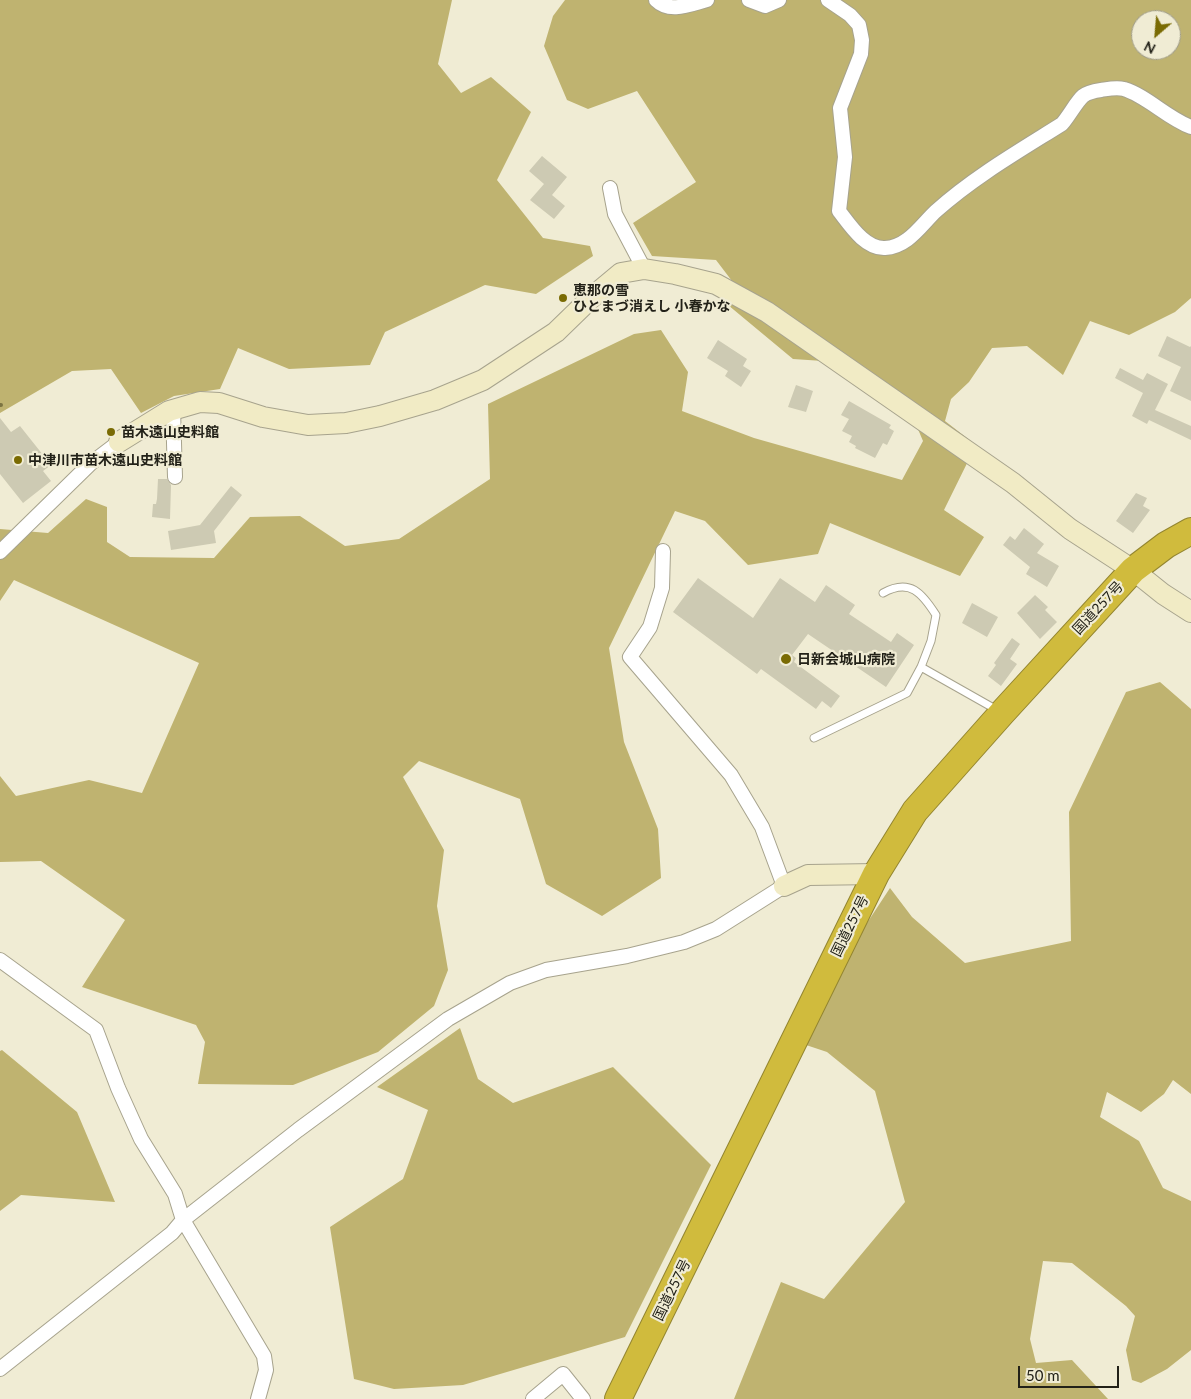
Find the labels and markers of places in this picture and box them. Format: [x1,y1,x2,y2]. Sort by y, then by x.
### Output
place label: 恵那の雪 ひとまづ消えし 小春かな [573,282,730,314]
marker: 恵那の雪 ひとまづ消えし 小春かな [557,292,569,304]
place label: 苗木遠山史料館 [121,424,219,440]
marker: 苗木遠山史料館 [105,426,117,438]
place label: 中津川市苗木遠山史料館 [28,452,182,468]
marker: 中津川市苗木遠山史料館 [12,454,24,466]
place label: 日新会城山病院 [797,651,895,667]
marker: 日新会城山病院 [779,652,793,666]

